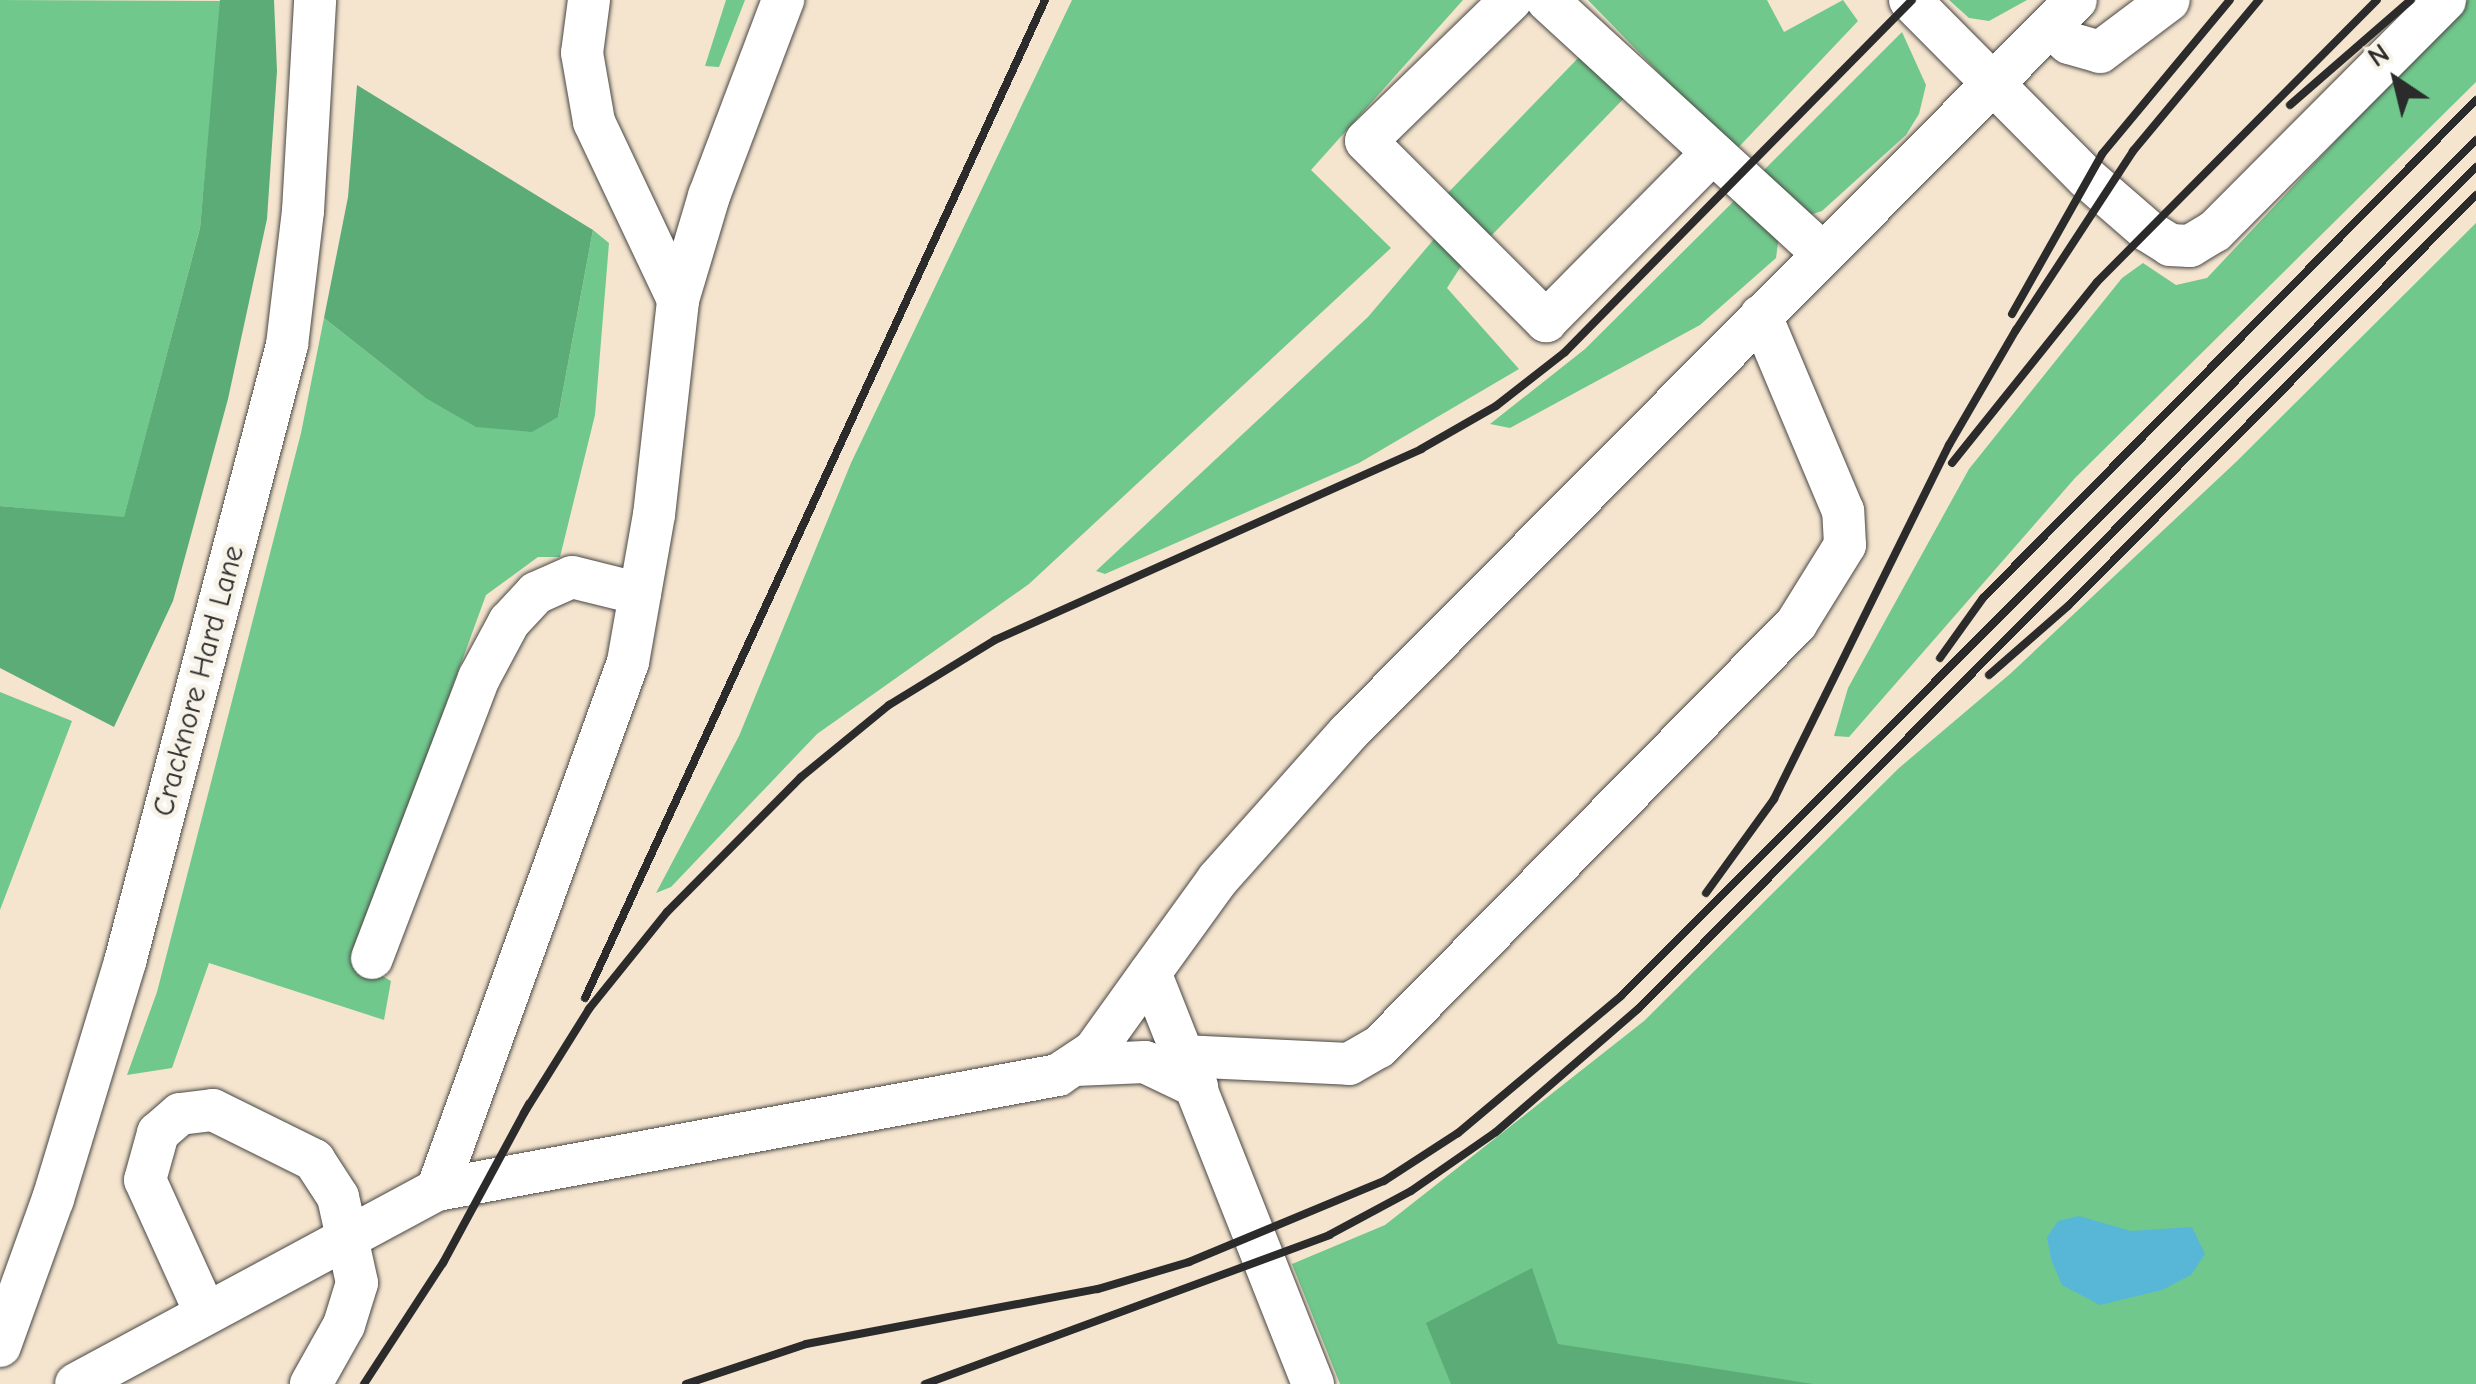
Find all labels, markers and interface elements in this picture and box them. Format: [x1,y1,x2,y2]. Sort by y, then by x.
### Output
north arrow [2346,30,2446,130]
text: N [2362,37,2395,74]
street label: Cracknore Hard Lane [146,542,252,820]

